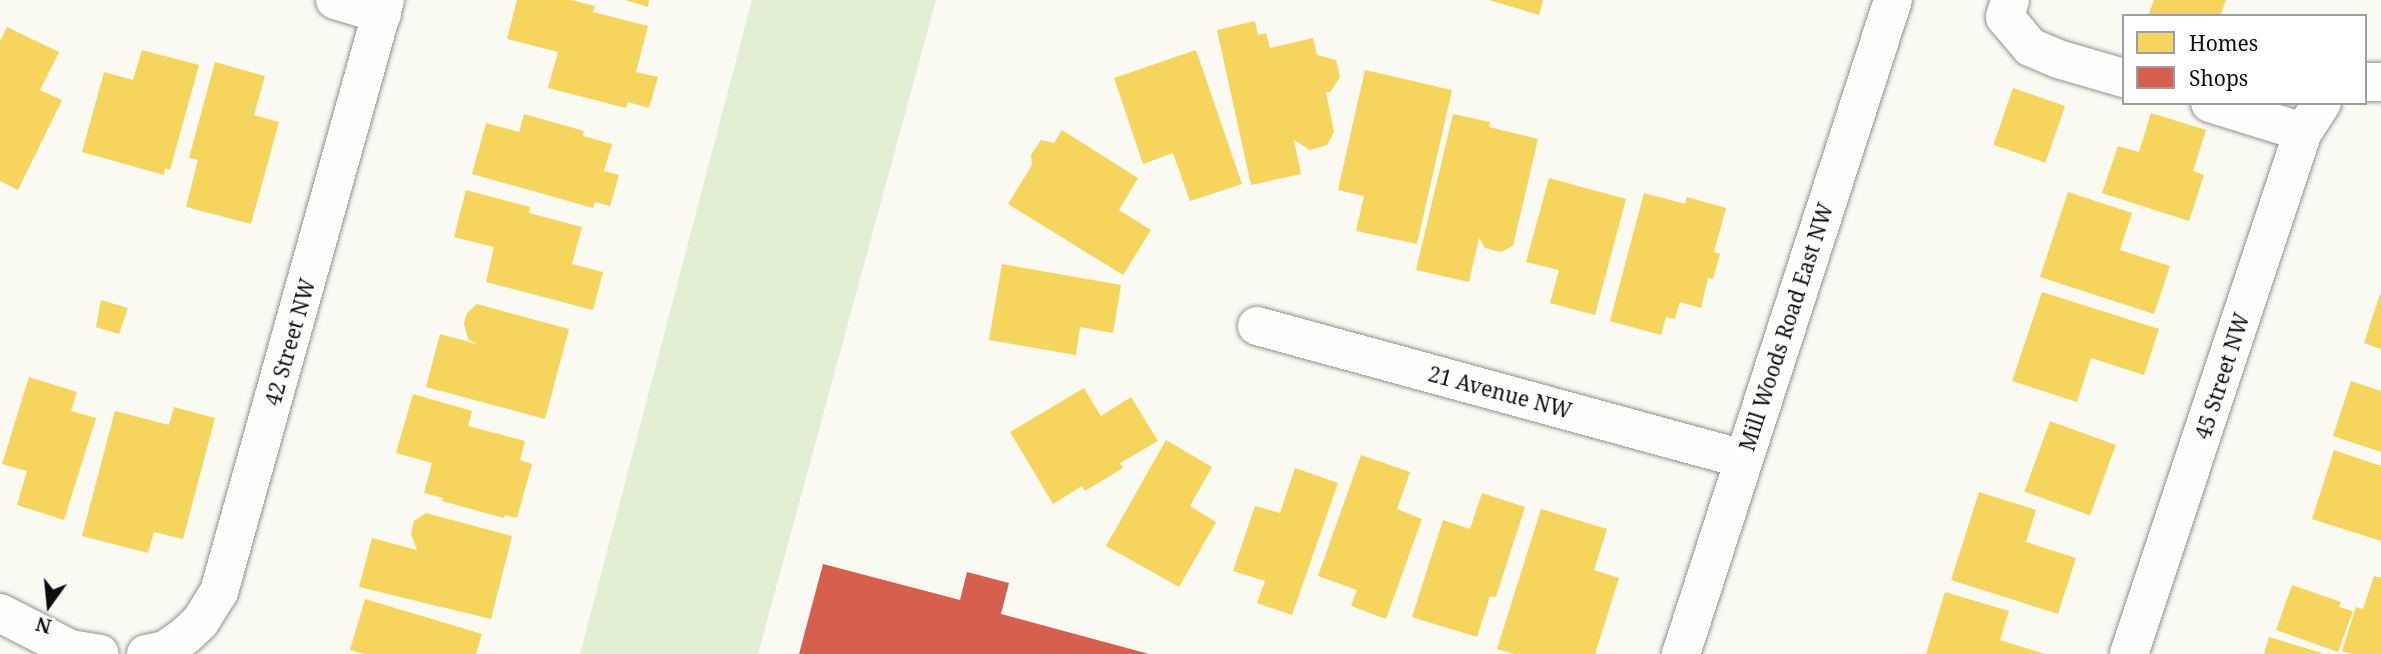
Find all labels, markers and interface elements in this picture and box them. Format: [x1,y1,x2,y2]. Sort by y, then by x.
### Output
legend [2122,14,2367,105]
text: Homes [2189,29,2258,57]
text: Shops [2189,64,2248,92]
street label: Mill Woods Road East NW [1734,200,1838,454]
street label: 42 Street NW [260,276,320,408]
street label: 45 Street NW [2190,310,2254,442]
street label: 21 Avenue NW [1426,361,1574,423]
north arrow [14,570,84,640]
text: N [33,611,54,640]

